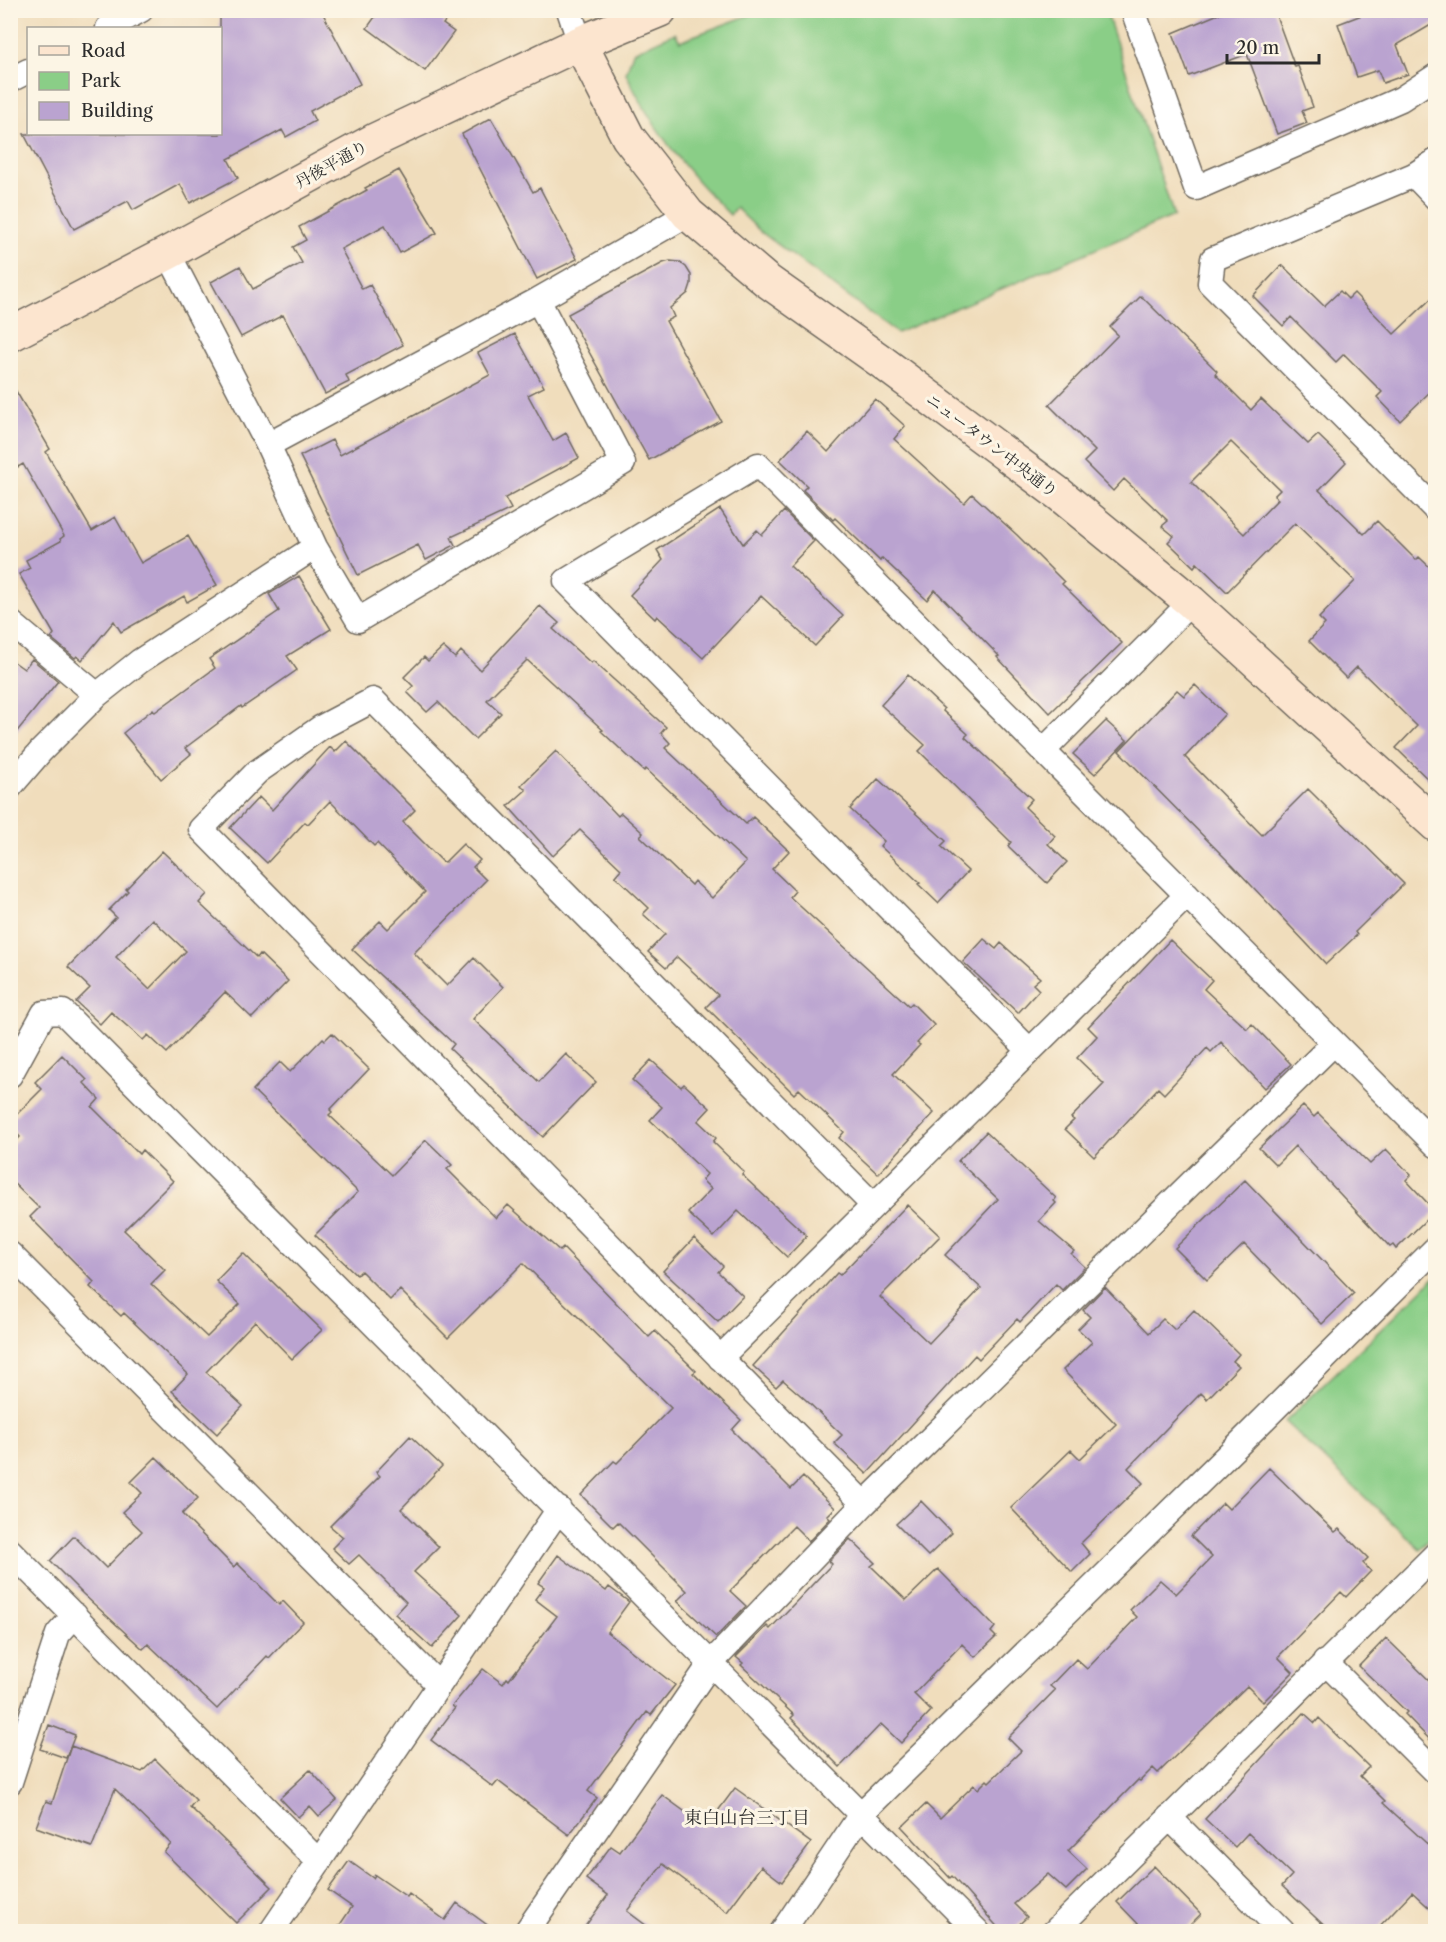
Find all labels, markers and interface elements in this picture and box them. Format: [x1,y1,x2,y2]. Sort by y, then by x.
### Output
legend [27,27,222,135]
scale bar [1227,27,1318,65]
text: 20 m [1236,37,1280,59]
text: Road [81,40,126,62]
text: Park [81,70,122,92]
text: Building [81,100,153,122]
street label: 丹後平通り [291,136,371,192]
street label: ニュータウン中央通り [922,389,1062,501]
district label: 東白山台三丁目 [684,1807,810,1829]

